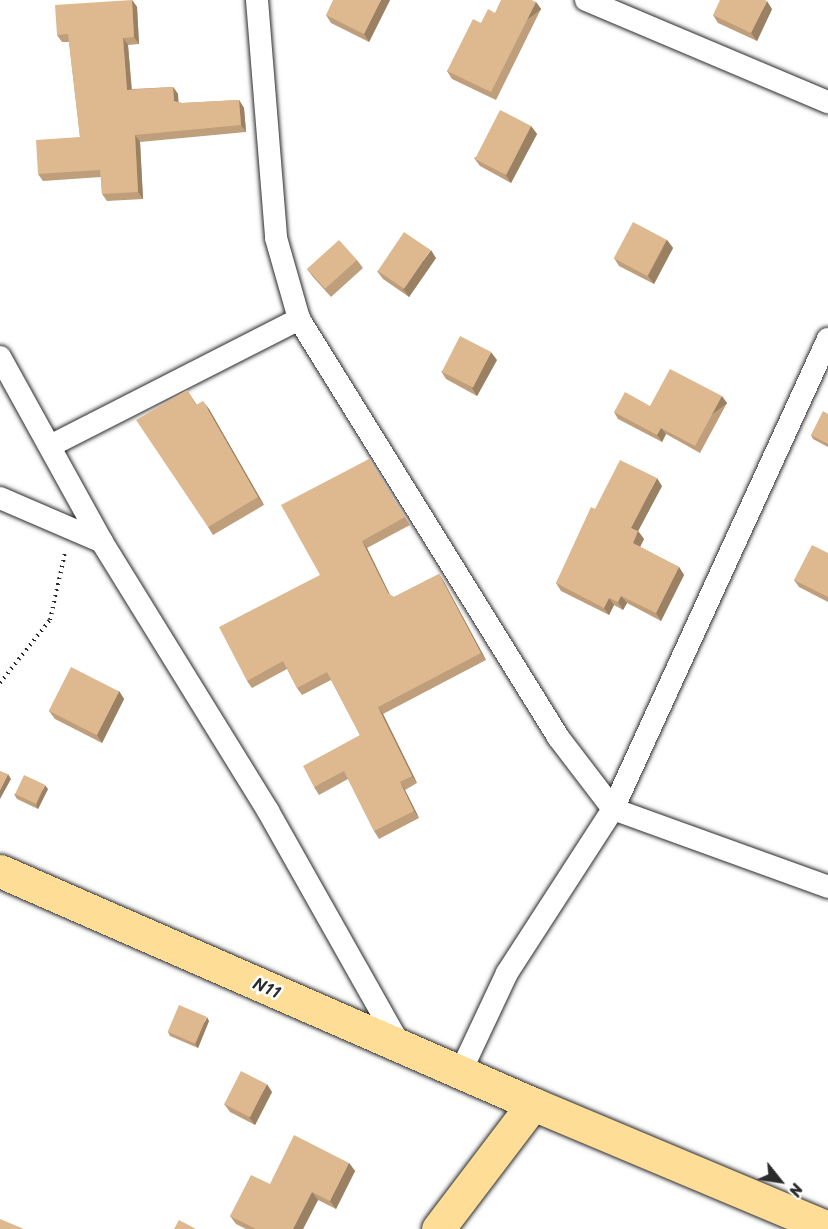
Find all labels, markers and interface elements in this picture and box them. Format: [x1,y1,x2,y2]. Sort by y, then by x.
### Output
street label: N11 [250,972,284,1004]
north arrow [750,1151,810,1211]
text: N [781,1178,811,1202]

